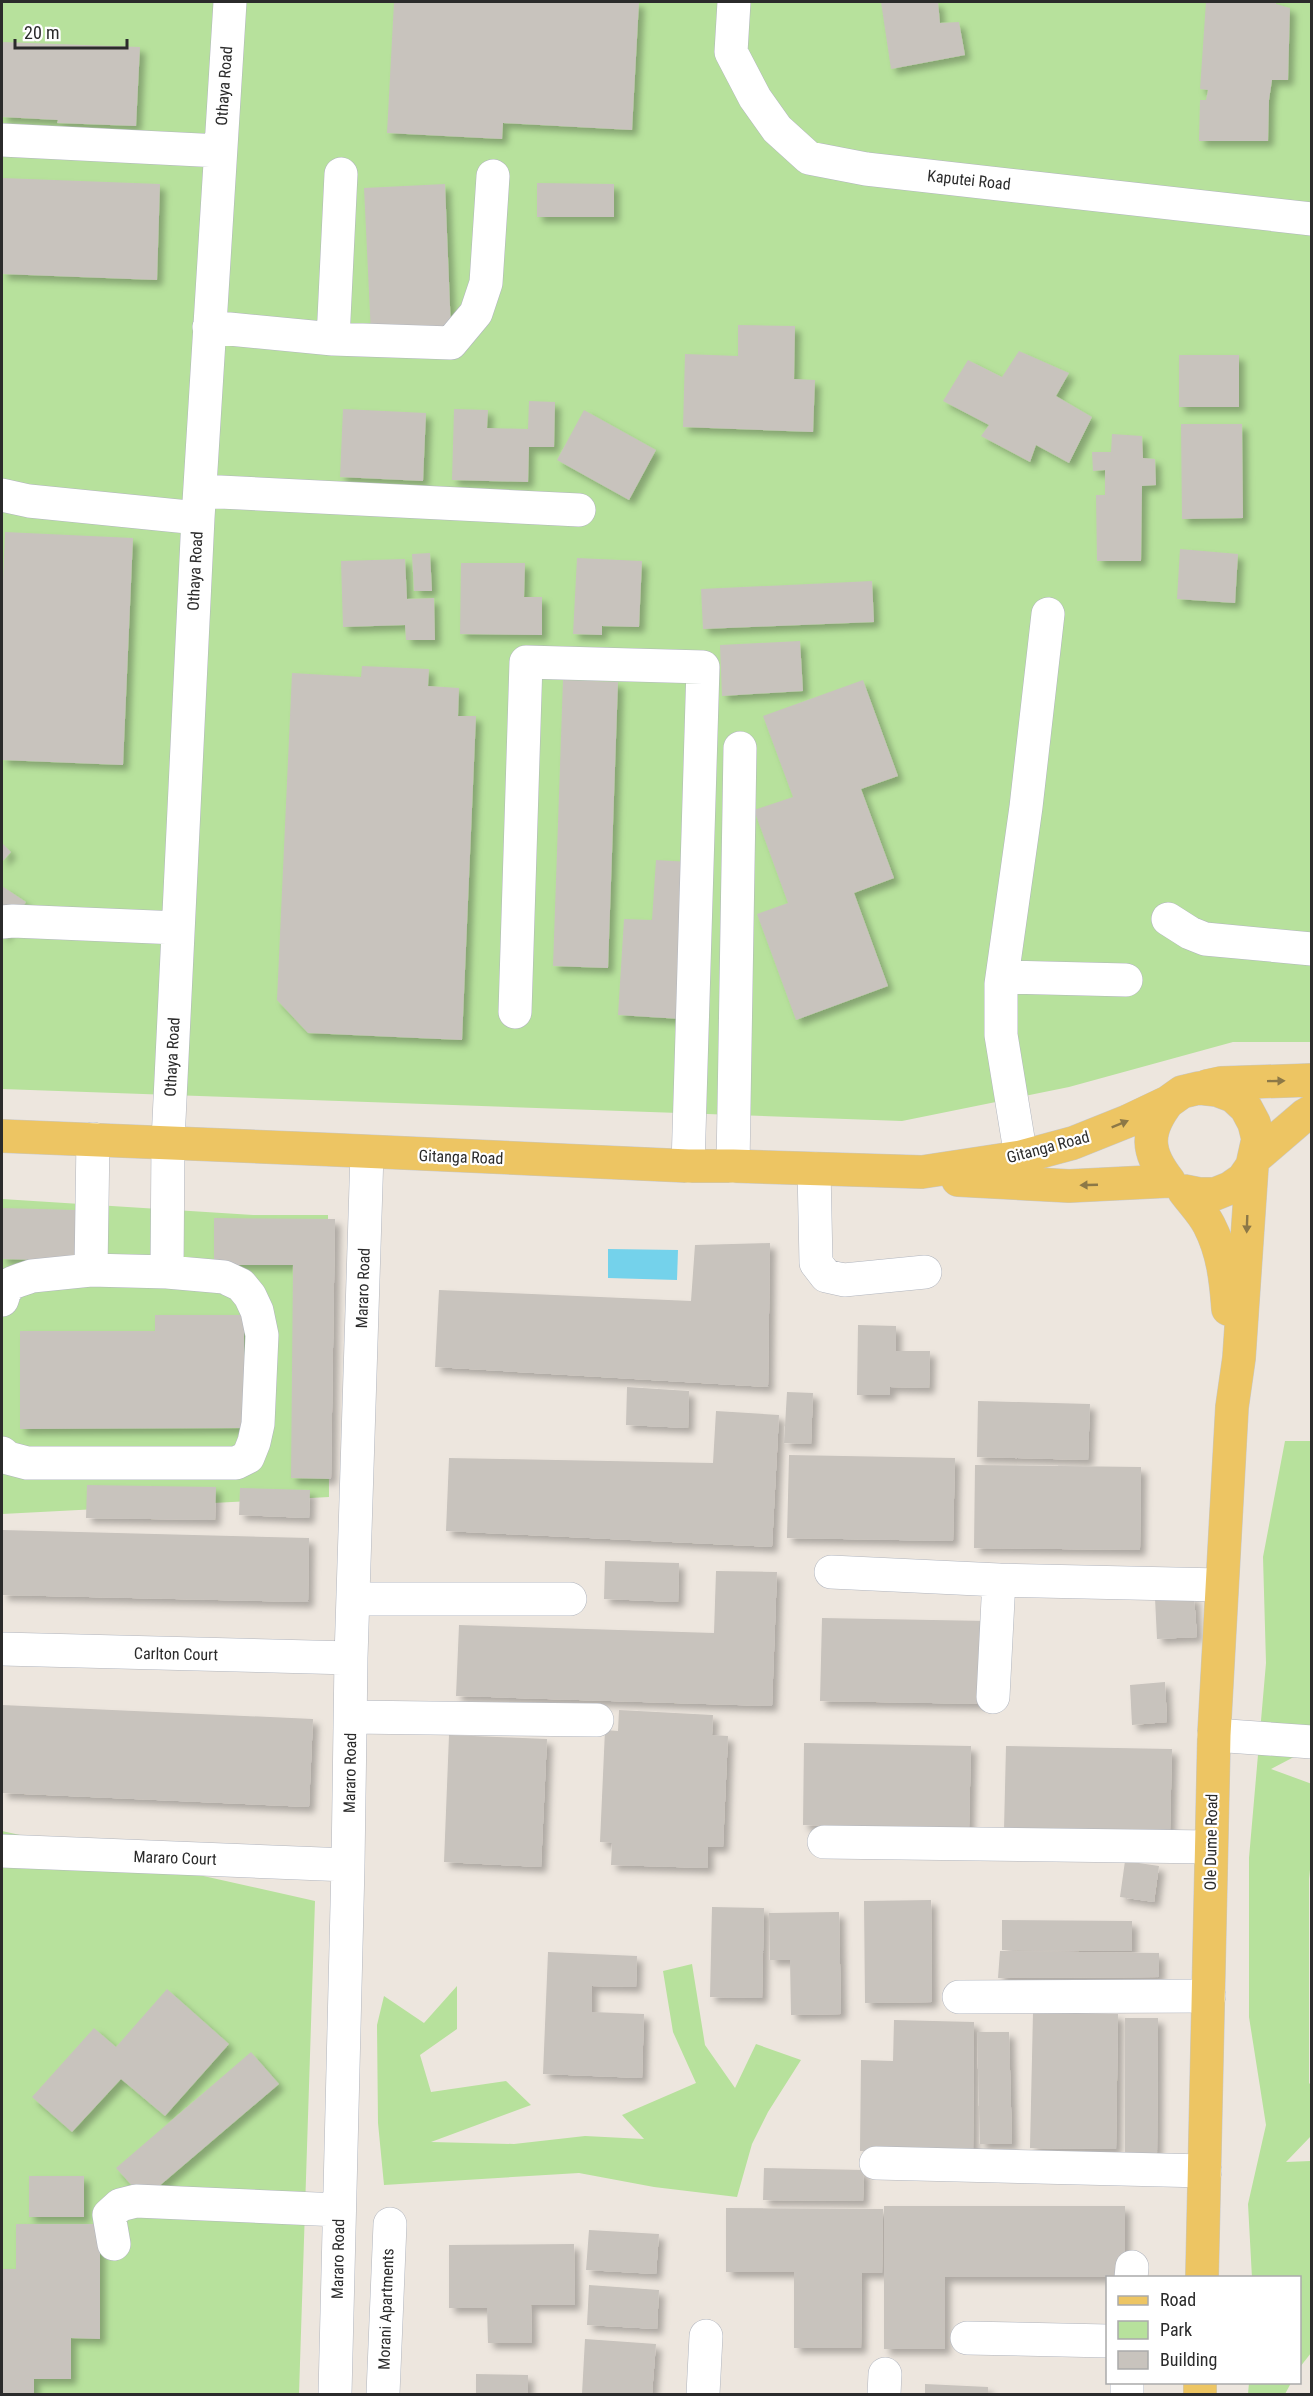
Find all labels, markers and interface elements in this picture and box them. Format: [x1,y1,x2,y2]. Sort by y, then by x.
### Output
scale bar [15,12,128,50]
text: 20 m [24,22,59,43]
street label: Othaya Road [212,46,236,126]
street label: Kaputei Road [926,166,1012,194]
street label: Othaya Road [183,531,207,611]
street label: Othaya Road [160,1017,184,1097]
one-way arrow [1267,1076,1286,1086]
one-way arrow [1112,1119,1130,1129]
street label: Gitanga Road [1005,1127,1091,1167]
street label: Gitanga Road [418,1146,504,1168]
one-way arrow [1080,1180,1099,1190]
one-way arrow [1243,1214,1252,1233]
street label: Mararo Road [352,1247,374,1329]
street label: Carlton Court [134,1644,218,1664]
street label: Mararo Road [340,1733,360,1813]
street label: Ole Dume Road [1201,1794,1221,1890]
street label: Mararo Court [133,1847,217,1869]
street label: Mararo Road [328,2219,348,2299]
street label: Morani Apartments [374,2248,398,2370]
legend [1106,2276,1301,2384]
text: Road [1160,2289,1196,2310]
text: Park [1160,2319,1192,2340]
text: Building [1160,2349,1217,2370]

